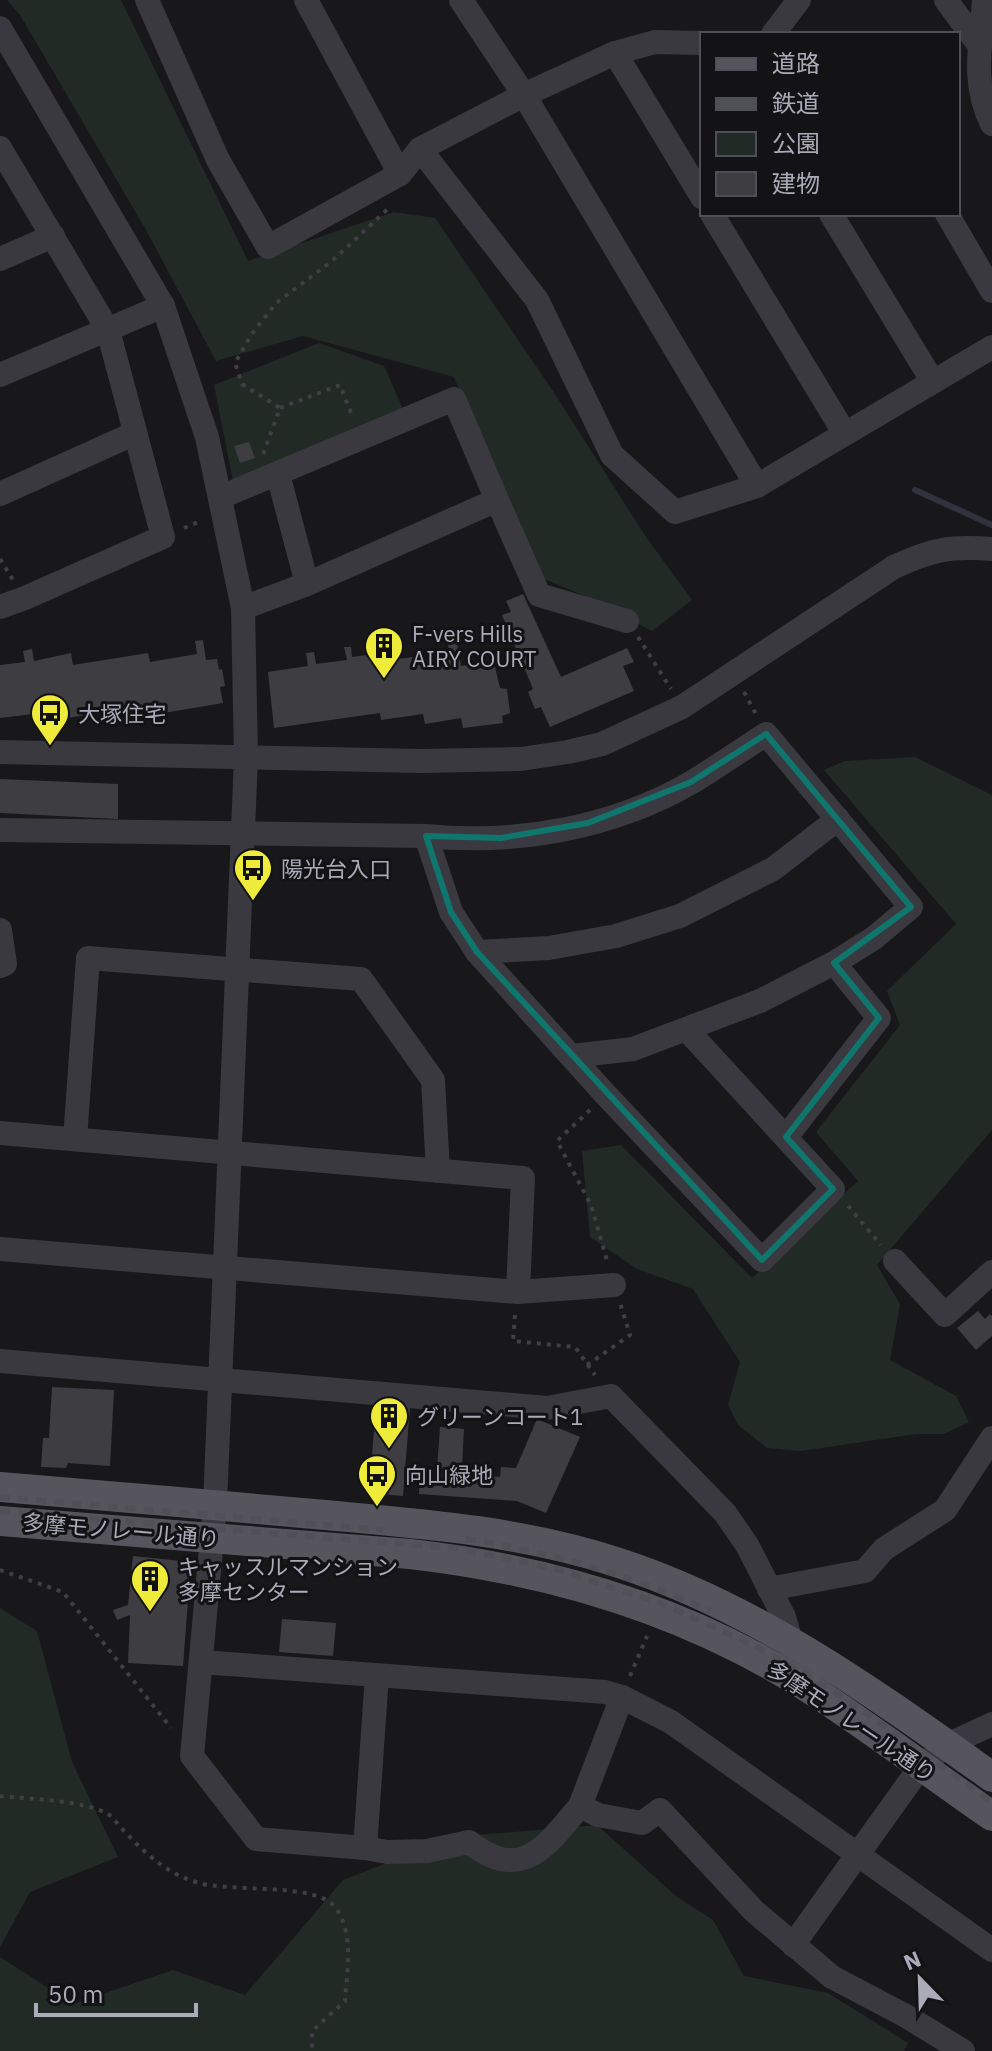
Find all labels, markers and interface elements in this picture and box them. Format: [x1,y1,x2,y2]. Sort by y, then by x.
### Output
legend [700,32,960,216]
text: 道路 [772,47,820,79]
text: 鉄道 [772,87,820,119]
text: 公園 [772,127,820,159]
text: 建物 [772,167,820,199]
place label: F-vers Hills AIRY COURT [412,619,537,673]
building icon: F-vers Hills AIRY COURT [363,625,405,680]
bus stop icon: 大塚住宅 [29,692,71,747]
place label: 大塚住宅 [78,699,166,728]
bus stop icon: 陽光台入口 [232,847,274,902]
place label: 陽光台入口 [281,854,391,883]
building icon: グリーンコート1 [368,1395,410,1450]
place label: グリーンコート1 [417,1402,583,1431]
bus stop icon: 向山緑地 [356,1453,398,1508]
place label: 向山緑地 [405,1460,493,1489]
street label: 多摩モノレール通り [21,1507,221,1553]
place label: キャッスルマンション 多摩センター [178,1552,398,1606]
building icon: キャッスルマンション 多摩センター [129,1558,171,1613]
street label: 多摩モノレール通り [762,1654,942,1788]
north arrow [880,1939,960,2019]
text: N [899,1944,925,1977]
scale bar [36,1967,196,2017]
text: 50 m [48,1978,103,2010]

